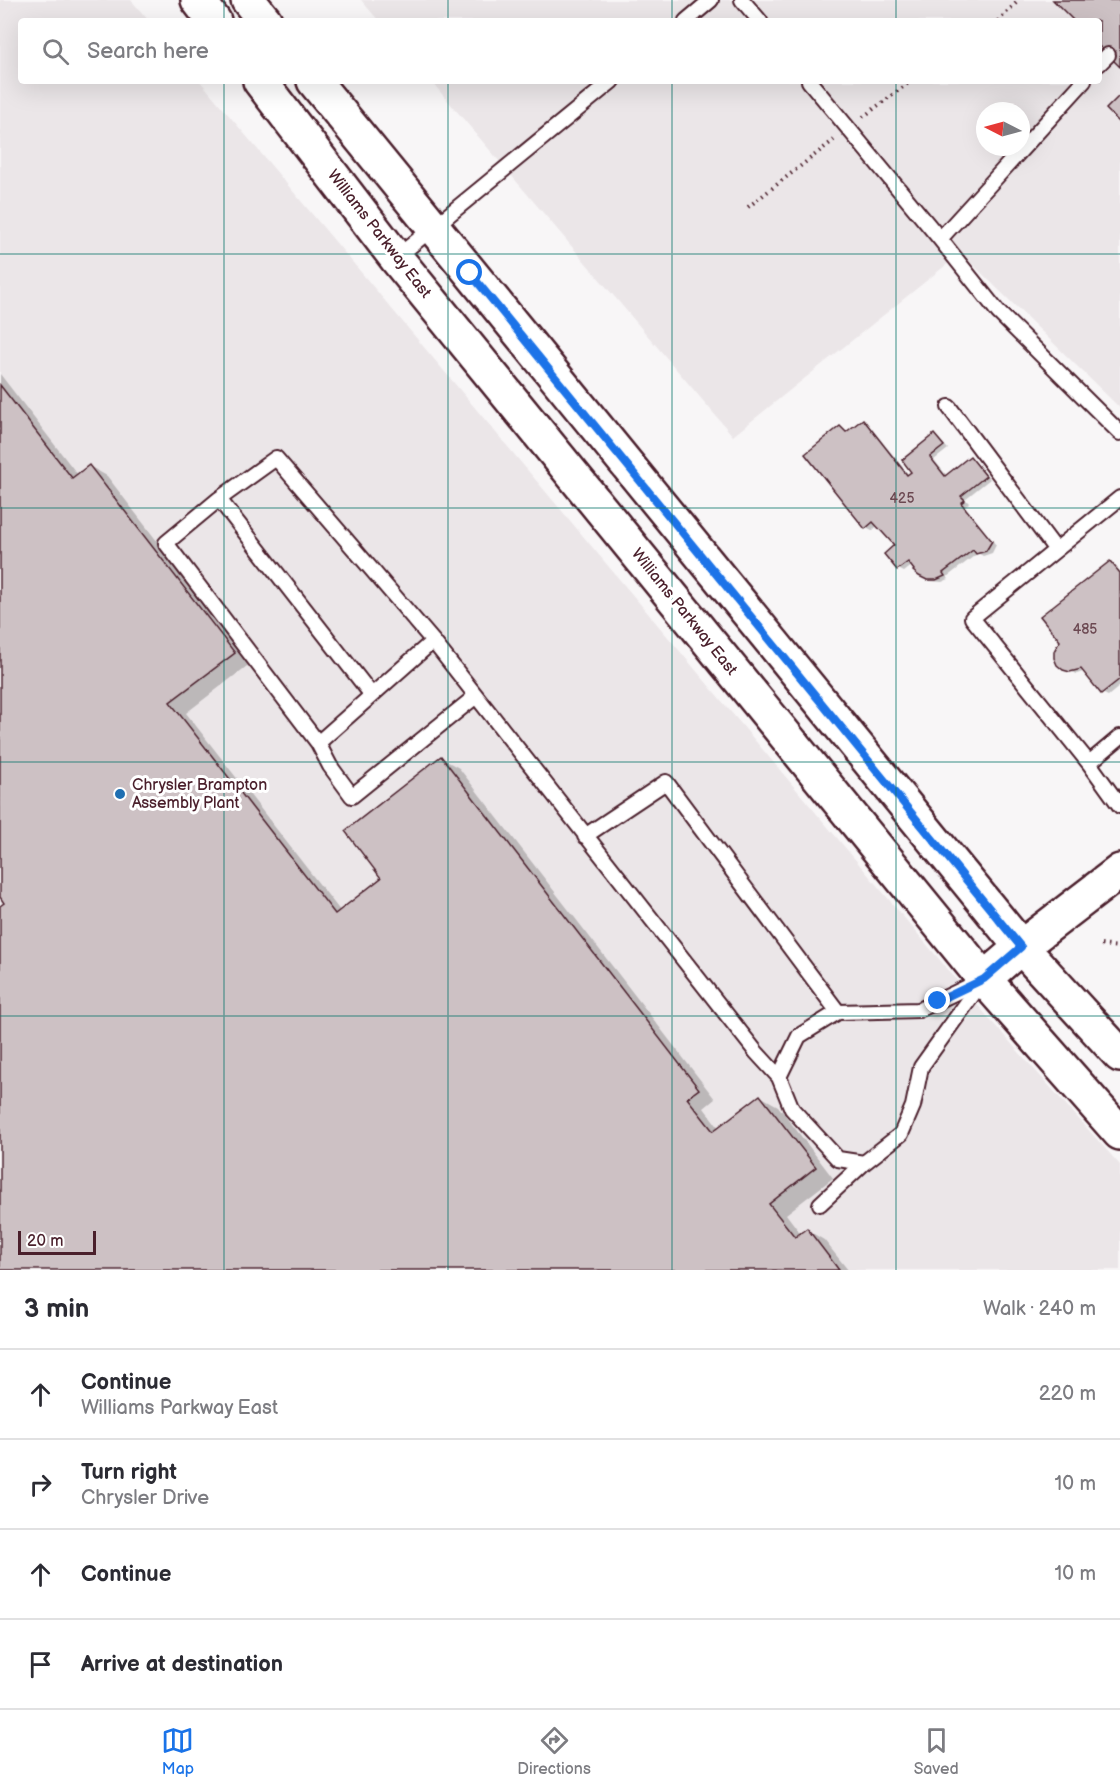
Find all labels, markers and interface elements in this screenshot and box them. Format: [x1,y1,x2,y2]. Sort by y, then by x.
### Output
search box [18,18,1102,84]
icon: search [39,35,72,68]
text: Search here [87,38,209,65]
north arrow [976,102,1030,156]
street label: Williams Parkway East [323,166,435,302]
route start [456,259,482,285]
house number: 425 [890,490,914,507]
street label: Williams Parkway East [627,545,741,679]
house number: 485 [1073,621,1097,638]
place label: Chrysler Brampton Assembly Plant [132,776,267,813]
marker: Chrysler Brampton Assembly Plant [113,787,127,801]
route end [924,987,950,1013]
scale bar [18,1228,96,1256]
text: 20 m [27,1232,63,1251]
text: 3 min [24,1294,89,1325]
text: Walk · 240 m [983,1297,1096,1321]
text: Continue [81,1369,171,1396]
icon: ahead [24,1378,57,1411]
text: 220 m [1039,1382,1096,1406]
text: Williams Parkway East [81,1396,278,1420]
text: Turn right [81,1459,177,1486]
icon: right [24,1468,57,1501]
text: 10 m [1055,1472,1096,1496]
text: Chrysler Drive [81,1486,209,1510]
icon: ahead [24,1558,57,1591]
text: Continue [81,1561,171,1588]
text: 10 m [1055,1562,1096,1586]
icon: arrive [24,1648,57,1681]
text: Arrive at destination [81,1651,283,1678]
tab: Map [161,1724,194,1779]
tab: Directions [517,1724,591,1779]
tab: Saved [914,1724,959,1779]

